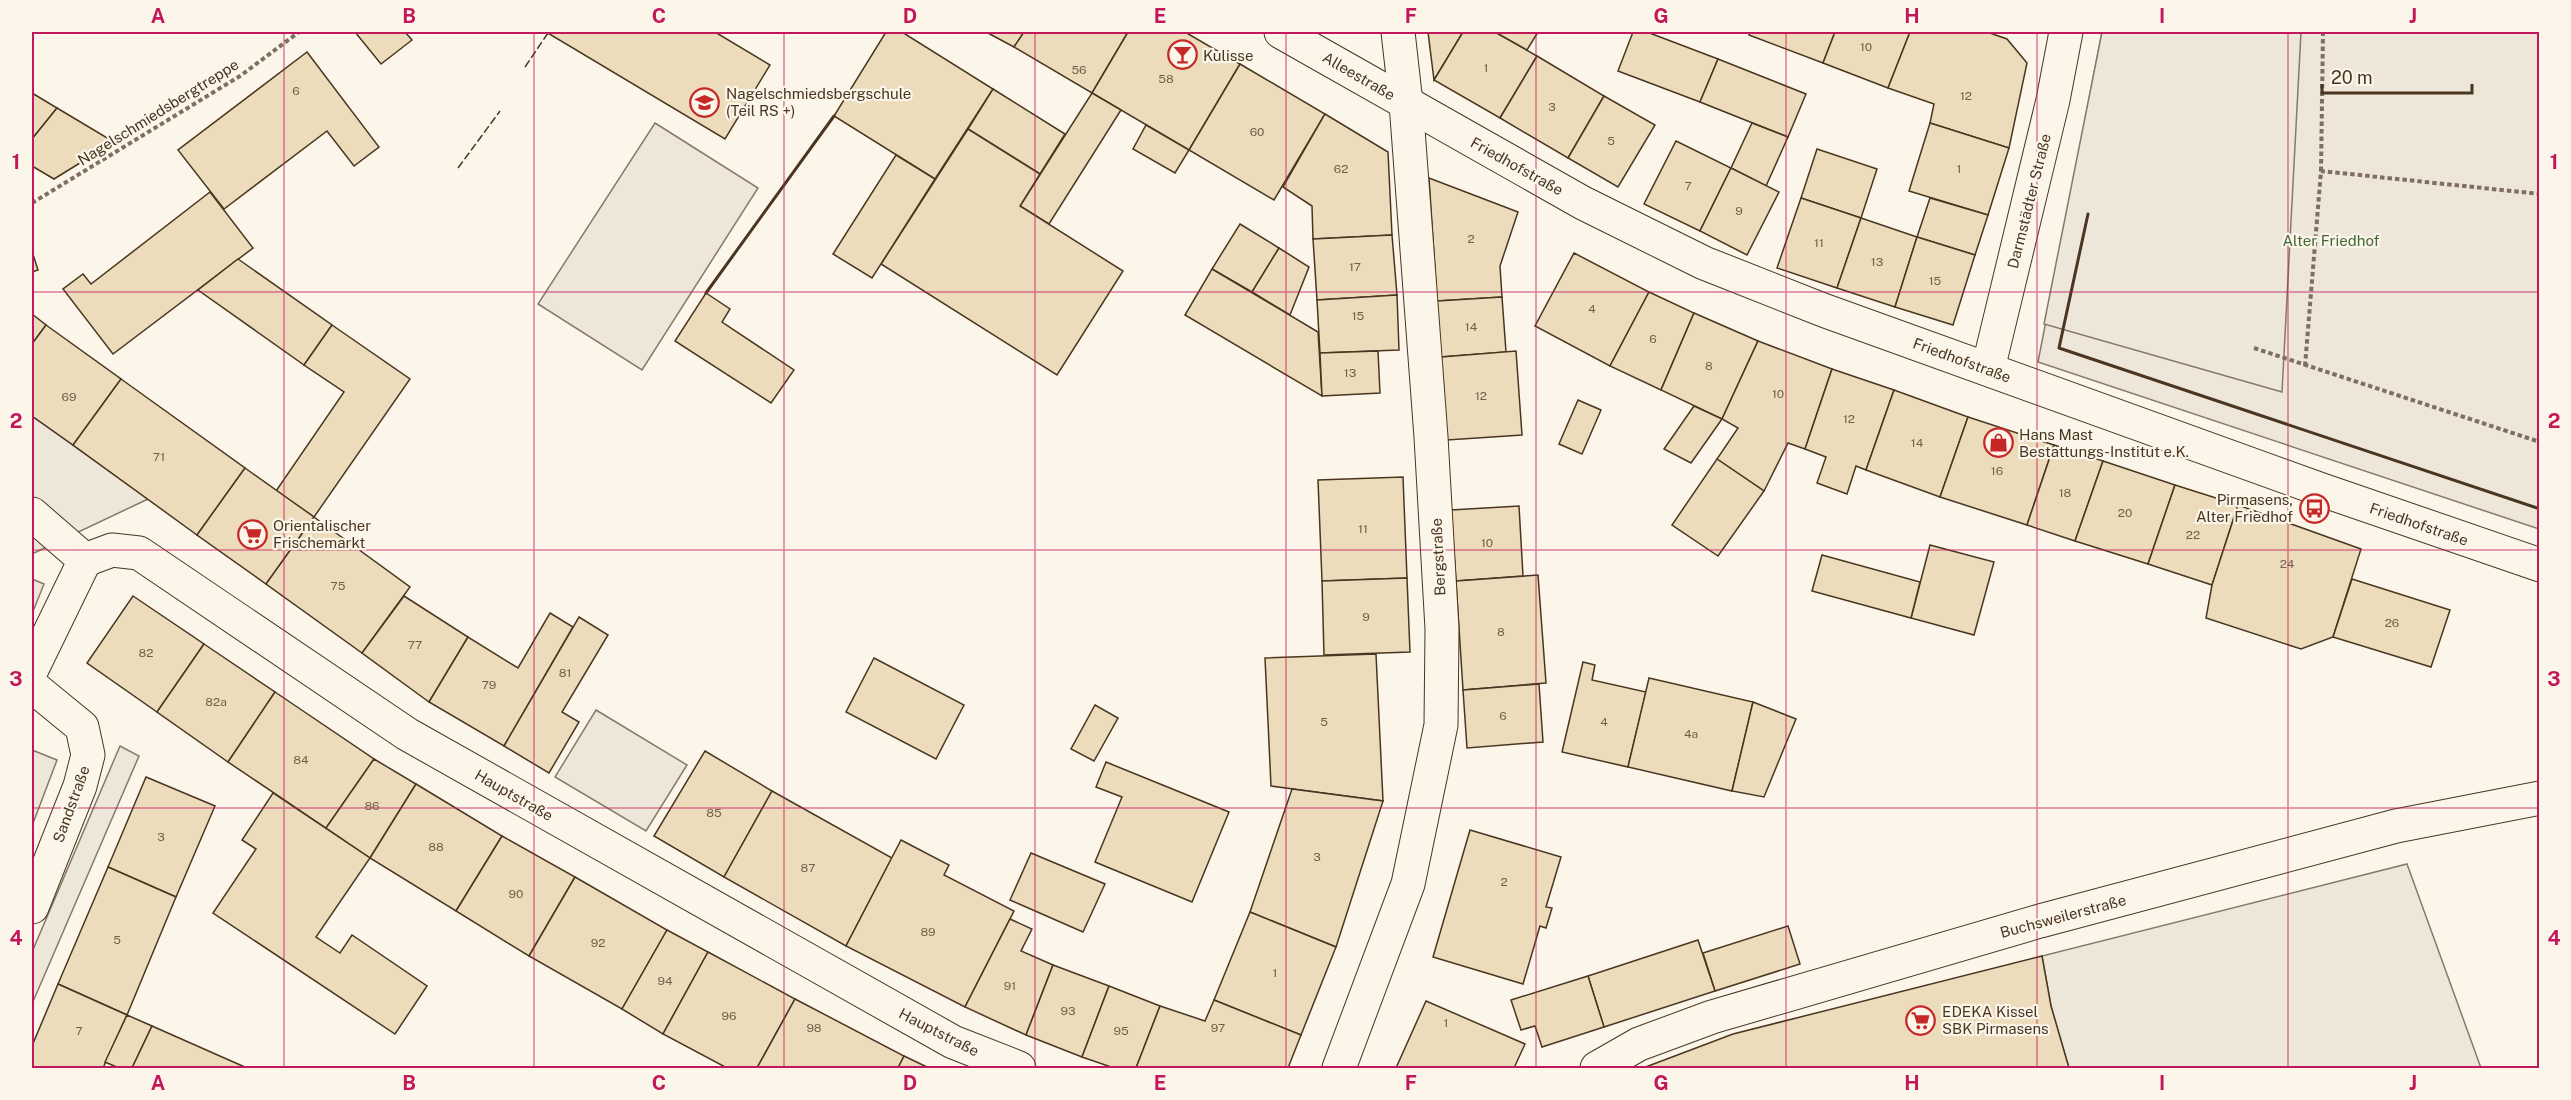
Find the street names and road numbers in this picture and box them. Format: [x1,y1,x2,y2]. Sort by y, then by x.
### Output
street label: Alleestraße [1320,48,1398,104]
street label: Nagelschmiedsbergtreppe [74,55,242,169]
street label: Darmstädter Straße [2004,132,2054,270]
street label: Friedhofstraße [1468,134,1566,198]
street label: Friedhofstraße [1911,334,2013,386]
street label: Friedhofstraße [2367,499,2471,549]
street label: Bergstraße [1427,518,1449,596]
street label: Sandstraße [49,763,93,845]
street label: Hauptstraße [472,766,556,824]
street label: Buchsweilerstraße [1998,891,2128,941]
street label: Hauptstraße [896,1005,982,1059]

